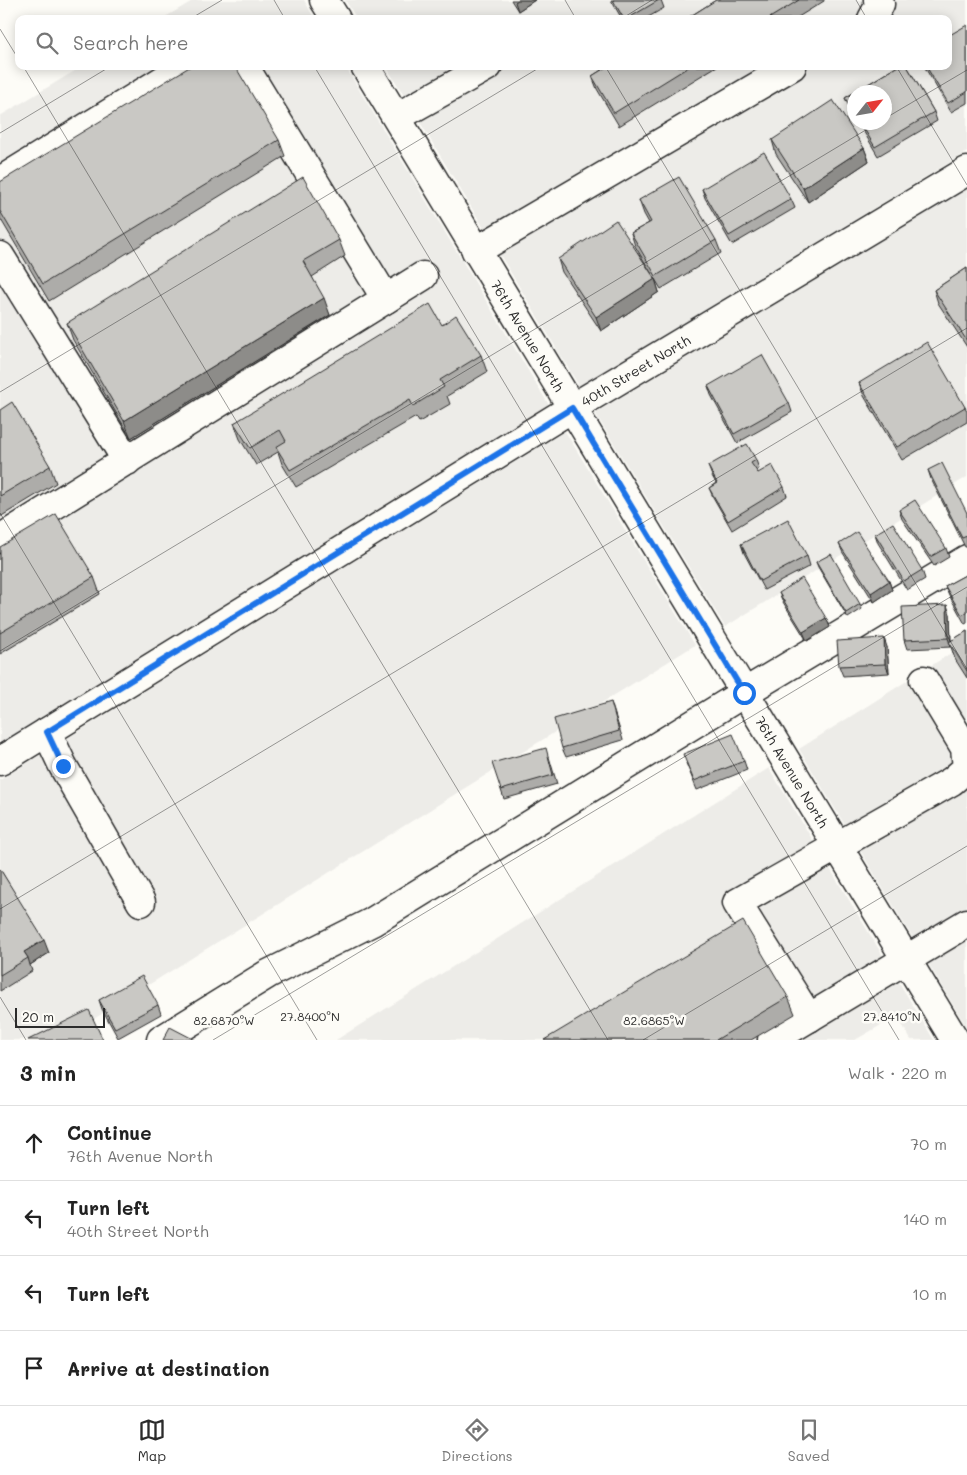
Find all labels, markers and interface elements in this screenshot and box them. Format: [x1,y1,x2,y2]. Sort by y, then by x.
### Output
search box [15,15,952,70]
icon: search [33,29,61,57]
text: Search here [73,30,189,55]
north arrow [847,85,892,130]
street label: 76th Avenue North [487,276,569,395]
street label: 40th Street North [577,330,694,410]
route start [733,682,756,705]
street label: 76th Avenue North [751,712,834,831]
route end [52,755,75,778]
scale bar [15,1005,105,1028]
text: 20 m [22,1007,54,1026]
text: 27.8400°N [280,1008,340,1024]
text: 27.8410°N [863,1008,921,1024]
text: 82.6870°W [193,1012,255,1028]
text: 82.6865°W [623,1012,685,1028]
text: 3 min [20,1059,76,1086]
text: Walk · 220 m [848,1062,947,1083]
text: Continue [67,1120,152,1145]
icon: ahead [20,1129,48,1157]
text: 70 m [910,1133,947,1154]
text: 76th Avenue North [67,1145,213,1166]
text: Turn left [67,1195,150,1220]
icon: left [20,1204,48,1232]
text: 140 m [903,1208,947,1229]
text: 40th Street North [67,1220,209,1241]
icon: left [20,1279,48,1307]
text: Turn left [67,1281,150,1306]
text: 10 m [912,1283,947,1304]
icon: arrive [20,1354,48,1382]
text: Arrive at destination [67,1356,270,1381]
tab: Map [138,1416,166,1465]
tab: Directions [441,1416,513,1465]
tab: Saved [788,1416,829,1465]

